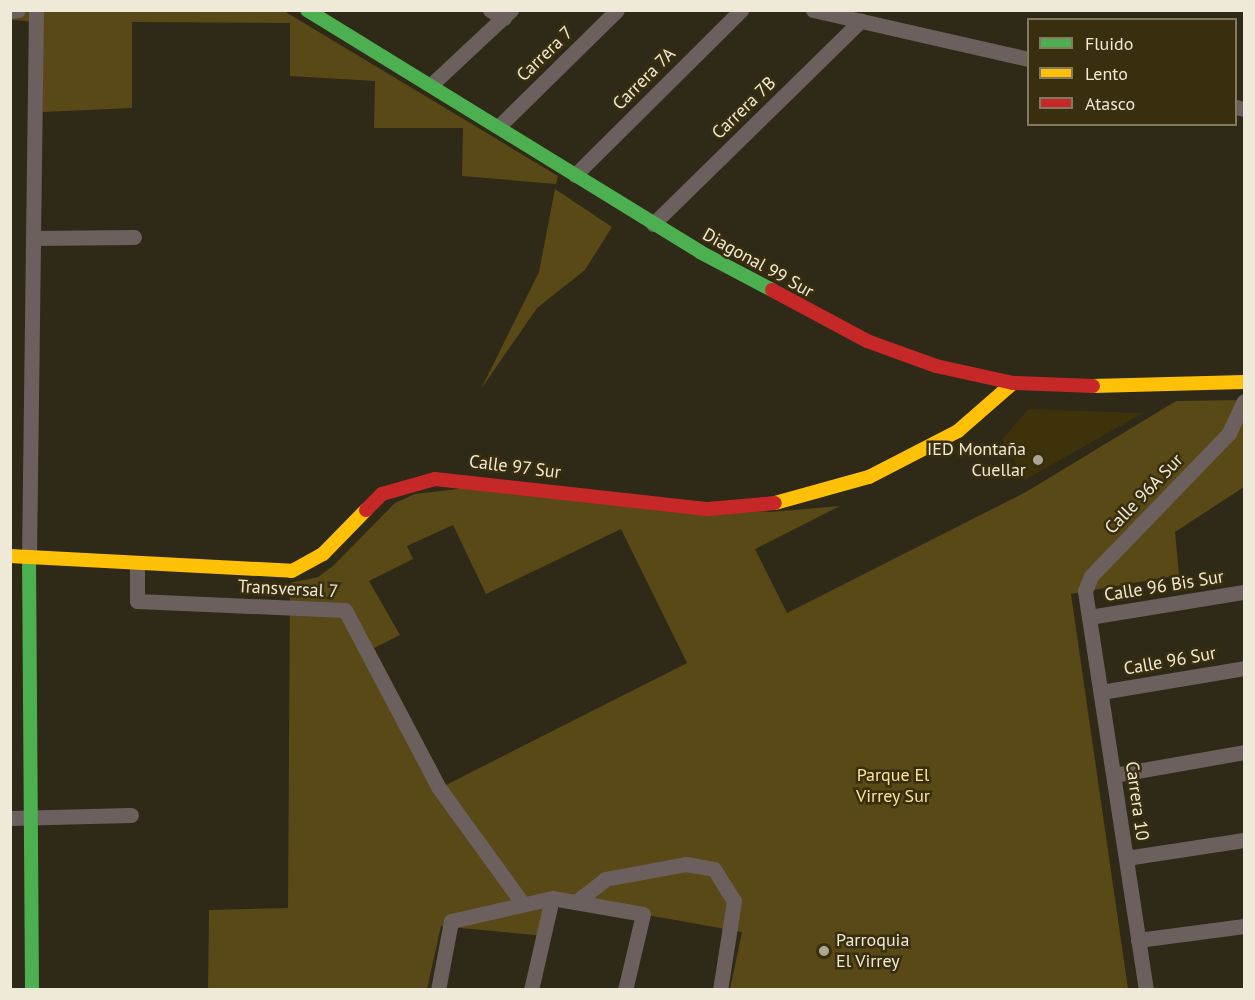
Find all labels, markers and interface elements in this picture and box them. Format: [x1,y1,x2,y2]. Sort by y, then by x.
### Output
legend [1027,18,1237,126]
street label: Carrera 7 [512,22,578,86]
text: Fluido [1085,32,1133,55]
street label: Carrera 7A [608,43,680,115]
text: Lento [1085,62,1128,85]
street label: Carrera 7B [708,72,780,144]
text: Atasco [1085,92,1135,115]
street label: Diagonal 99 Sur [699,224,817,302]
place label: IED Montaña Cuellar [927,439,1026,482]
street label: Calle 96A Sur [1100,449,1188,539]
street label: Calle 97 Sur [467,451,563,483]
marker: IED Montaña Cuellar [1031,453,1045,467]
street label: Calle 96 Bis Sur [1103,566,1225,606]
street label: Transversal 7 [237,576,339,602]
street label: Calle 96 Sur [1122,642,1218,680]
street label: Carrera 10 [1121,760,1153,842]
park label: Parque El Virrey Sur [856,765,930,808]
place label: Parroquia El Virrey [836,930,909,972]
marker: Parroquia El Virrey [817,944,831,958]

